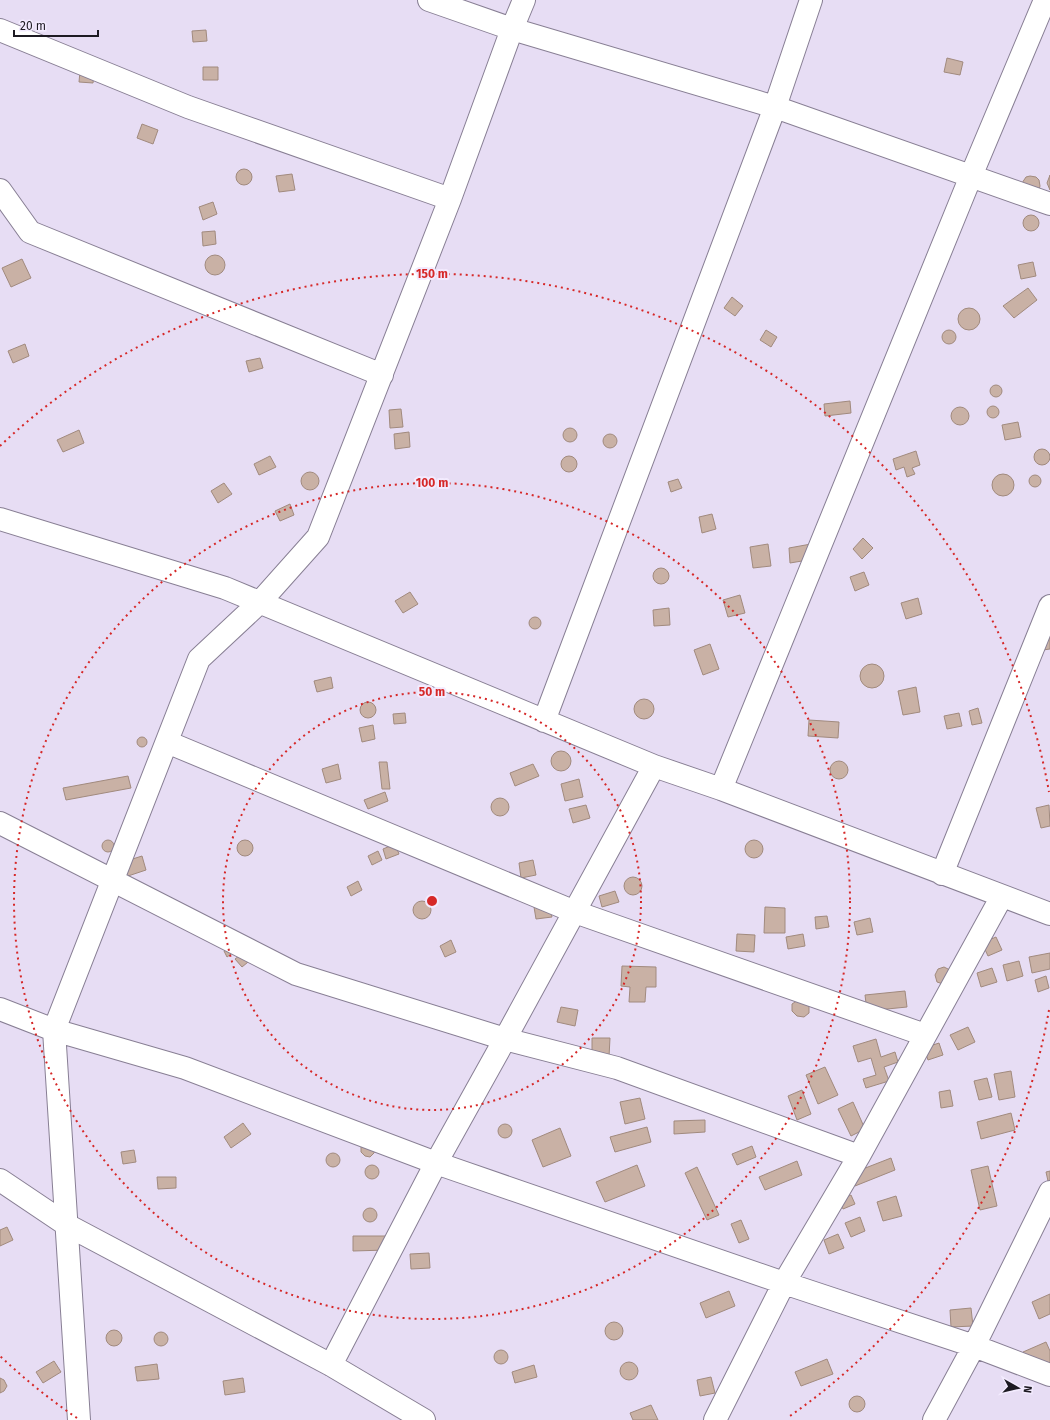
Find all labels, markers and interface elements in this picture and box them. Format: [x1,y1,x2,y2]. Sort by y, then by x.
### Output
scale bar [14,12,98,38]
text: 20 m [20,19,46,33]
text: 150 m [416,267,448,281]
text: 100 m [416,476,448,490]
text: 50 m [419,685,445,699]
centre of rings [425,894,439,908]
north arrow [998,1368,1038,1408]
text: N [1020,1385,1034,1394]

